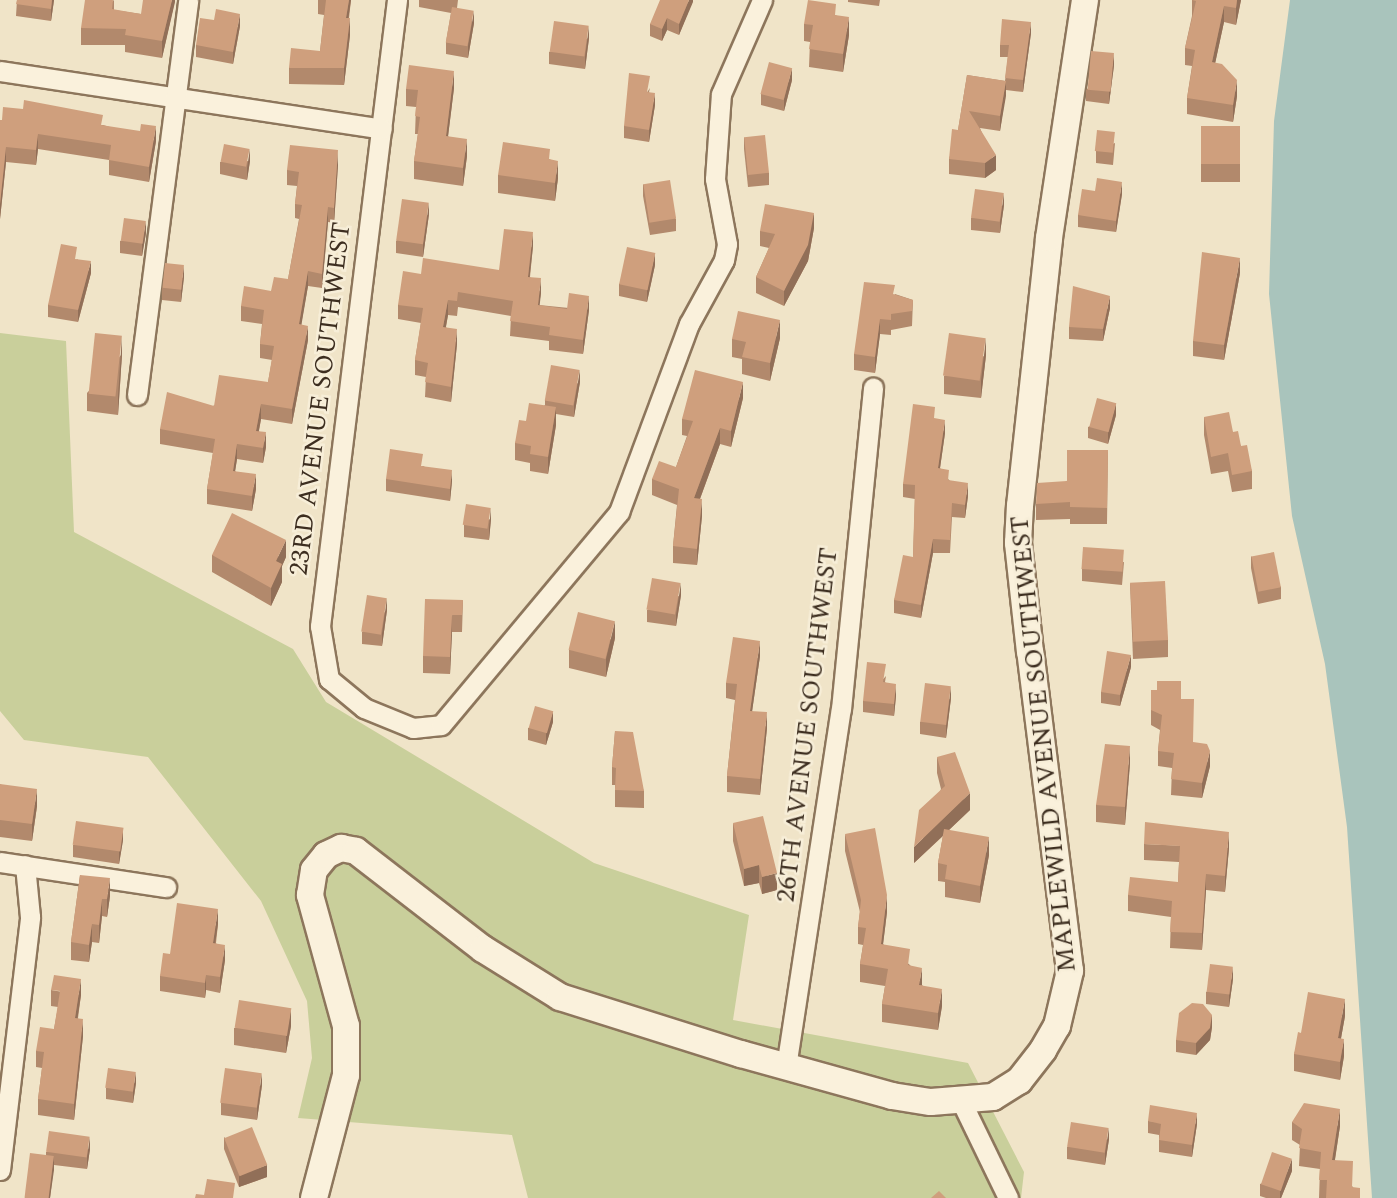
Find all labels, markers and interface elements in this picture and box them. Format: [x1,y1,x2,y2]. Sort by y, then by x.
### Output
street label: 23RD AVENUE SOUTHWEST [284,220,358,578]
street label: MAPLEWILD AVENUE SOUTHWEST [1005,514,1083,974]
street label: 26TH AVENUE SOUTHWEST [771,546,845,904]

